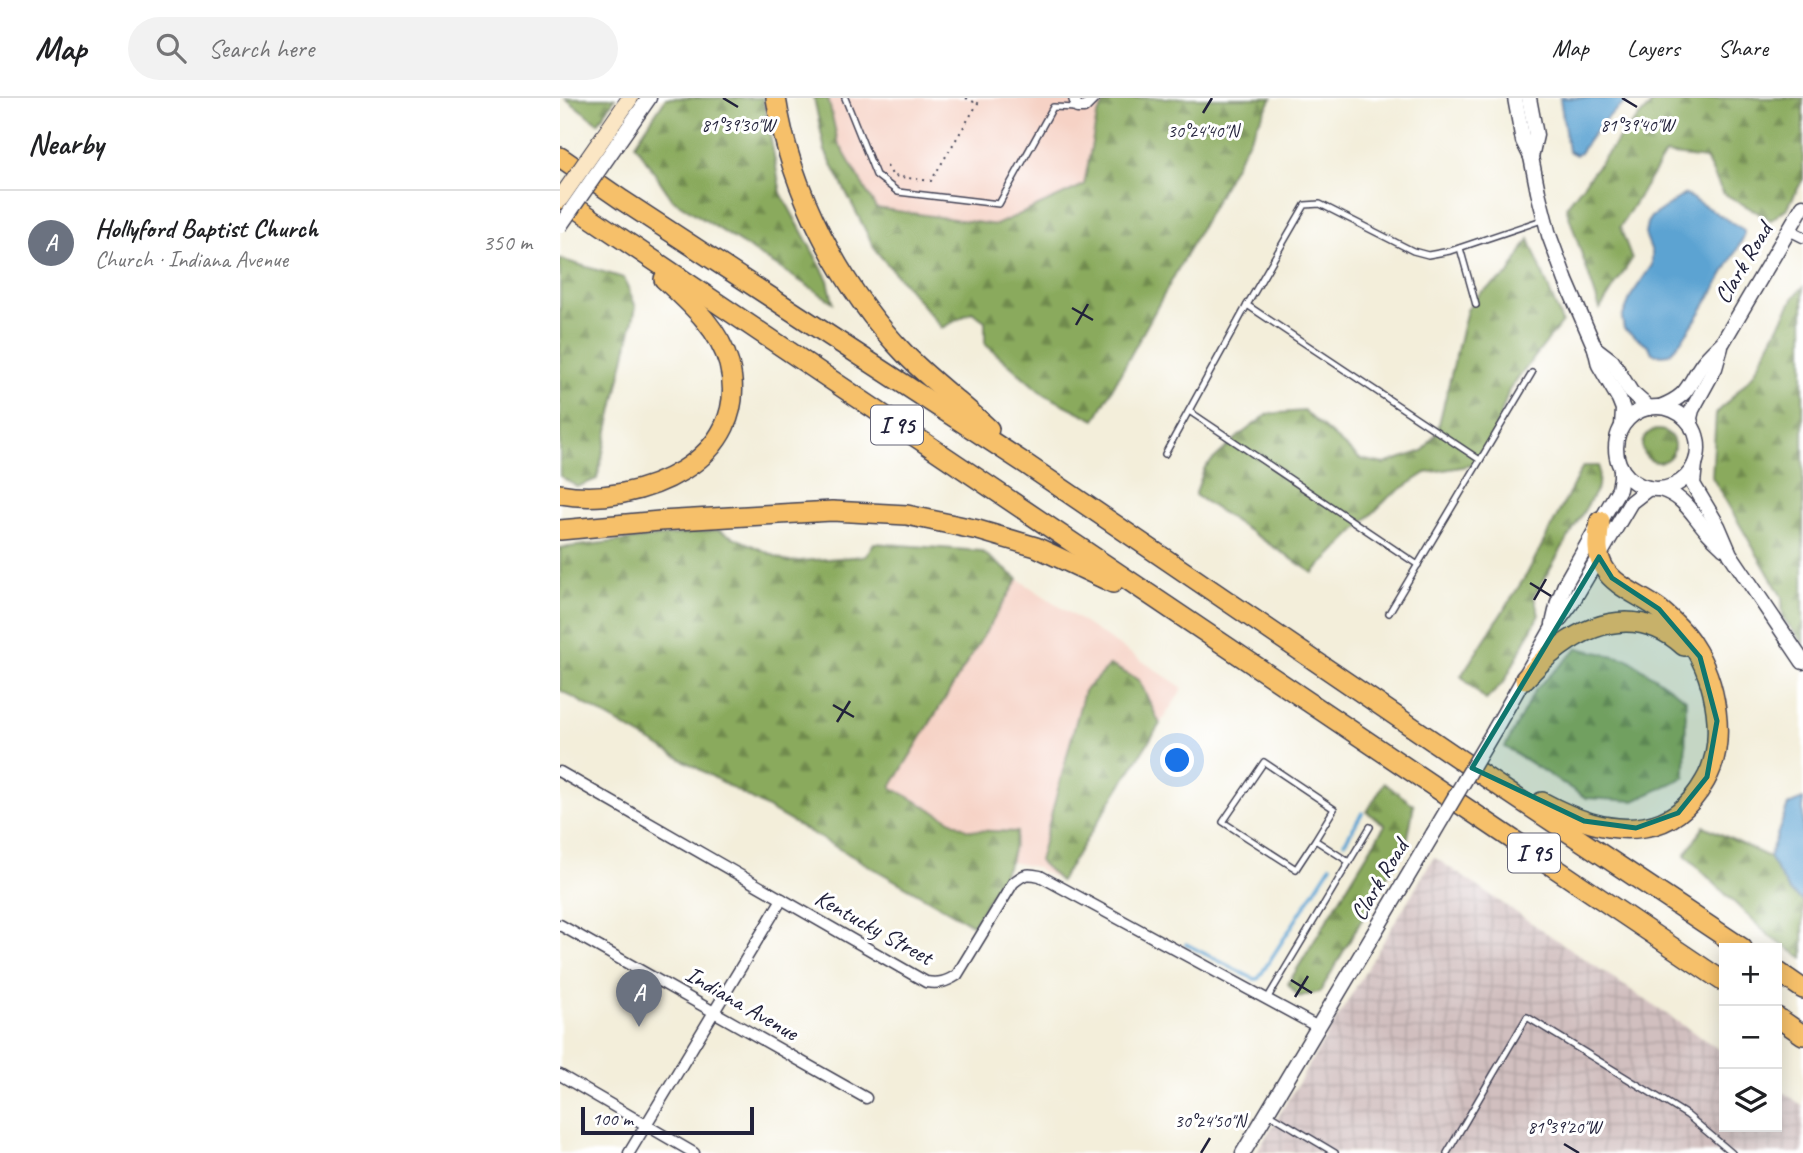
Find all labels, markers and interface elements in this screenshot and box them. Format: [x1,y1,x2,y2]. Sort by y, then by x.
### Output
search box [128,17,618,80]
text: Map [35,27,86,69]
icon: search [152,29,190,67]
text: Search here [208,32,314,65]
text: Map [1552,33,1589,63]
text: Layers [1627,33,1680,63]
text: Share [1718,33,1768,63]
text: 81°39'30"W [701,114,778,136]
text: 81°39'40"W [1600,114,1677,136]
text: 30°24'40"N [1168,120,1242,142]
text: Nearby [28,125,104,163]
text: Hollyford Baptist Church [95,212,318,245]
street label: Clark Road [1707,214,1781,309]
text: A [45,228,57,257]
text: 350 m [483,228,532,257]
text: Church · Indiana Avenue [95,245,288,274]
road number: I 95 [871,406,923,444]
your location [1160,743,1194,777]
street label: Clark Road [1343,831,1417,926]
road number: I 95 [1508,834,1560,873]
street label: Kentucky Street [810,882,940,973]
map controls [1719,943,1782,1132]
button: + [1719,943,1782,1006]
street label: Indiana Avenue [680,959,806,1048]
pin: A [616,969,662,1027]
button: − [1719,1006,1782,1069]
button: layers [1719,1069,1782,1132]
scale bar [581,1104,754,1136]
text: 100 m [592,1107,633,1131]
text: 30°24'50"N [1175,1110,1249,1132]
text: 81°39'20"W [1527,1116,1604,1138]

